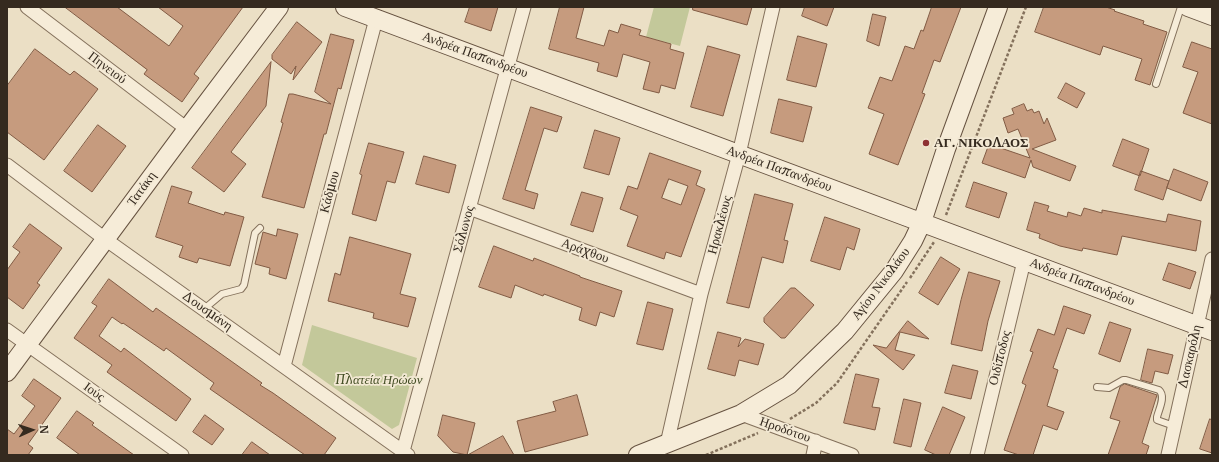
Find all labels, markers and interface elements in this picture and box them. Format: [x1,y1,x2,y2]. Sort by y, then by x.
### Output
street label: Ανδρέα Παπανδρέου [420,29,530,81]
street label: Πηνειού [85,49,129,87]
place label: ΑΓ. ΝΙΚΟΛΑΟΣ [934,135,1029,151]
marker: ΑΓ. ΝΙΚΟΛΑΟΣ [921,138,931,148]
street label: Ανδρέα Παπανδρέου [724,143,834,195]
street label: Τατάκη [124,169,160,209]
street label: Κάδμου [317,169,343,215]
street label: Ηρακλέους [705,194,735,256]
street label: Σόλωνος [450,204,478,254]
street label: Αράχθου [559,235,611,267]
street label: Αγίου Νικολάου [849,245,913,323]
street label: Ανδρέα Παπανδρέου [1027,255,1137,309]
street label: Δουσμάνη [179,288,235,334]
street label: Δασκαρόλη [1175,323,1205,391]
street label: Οιδίποδος [986,329,1014,387]
park label: Πλατεία Ηρώων [336,372,422,388]
street label: Ιούς [80,379,108,405]
north arrow [12,410,52,450]
street label: Ηροδότου [757,414,813,446]
text: N [37,425,51,434]

